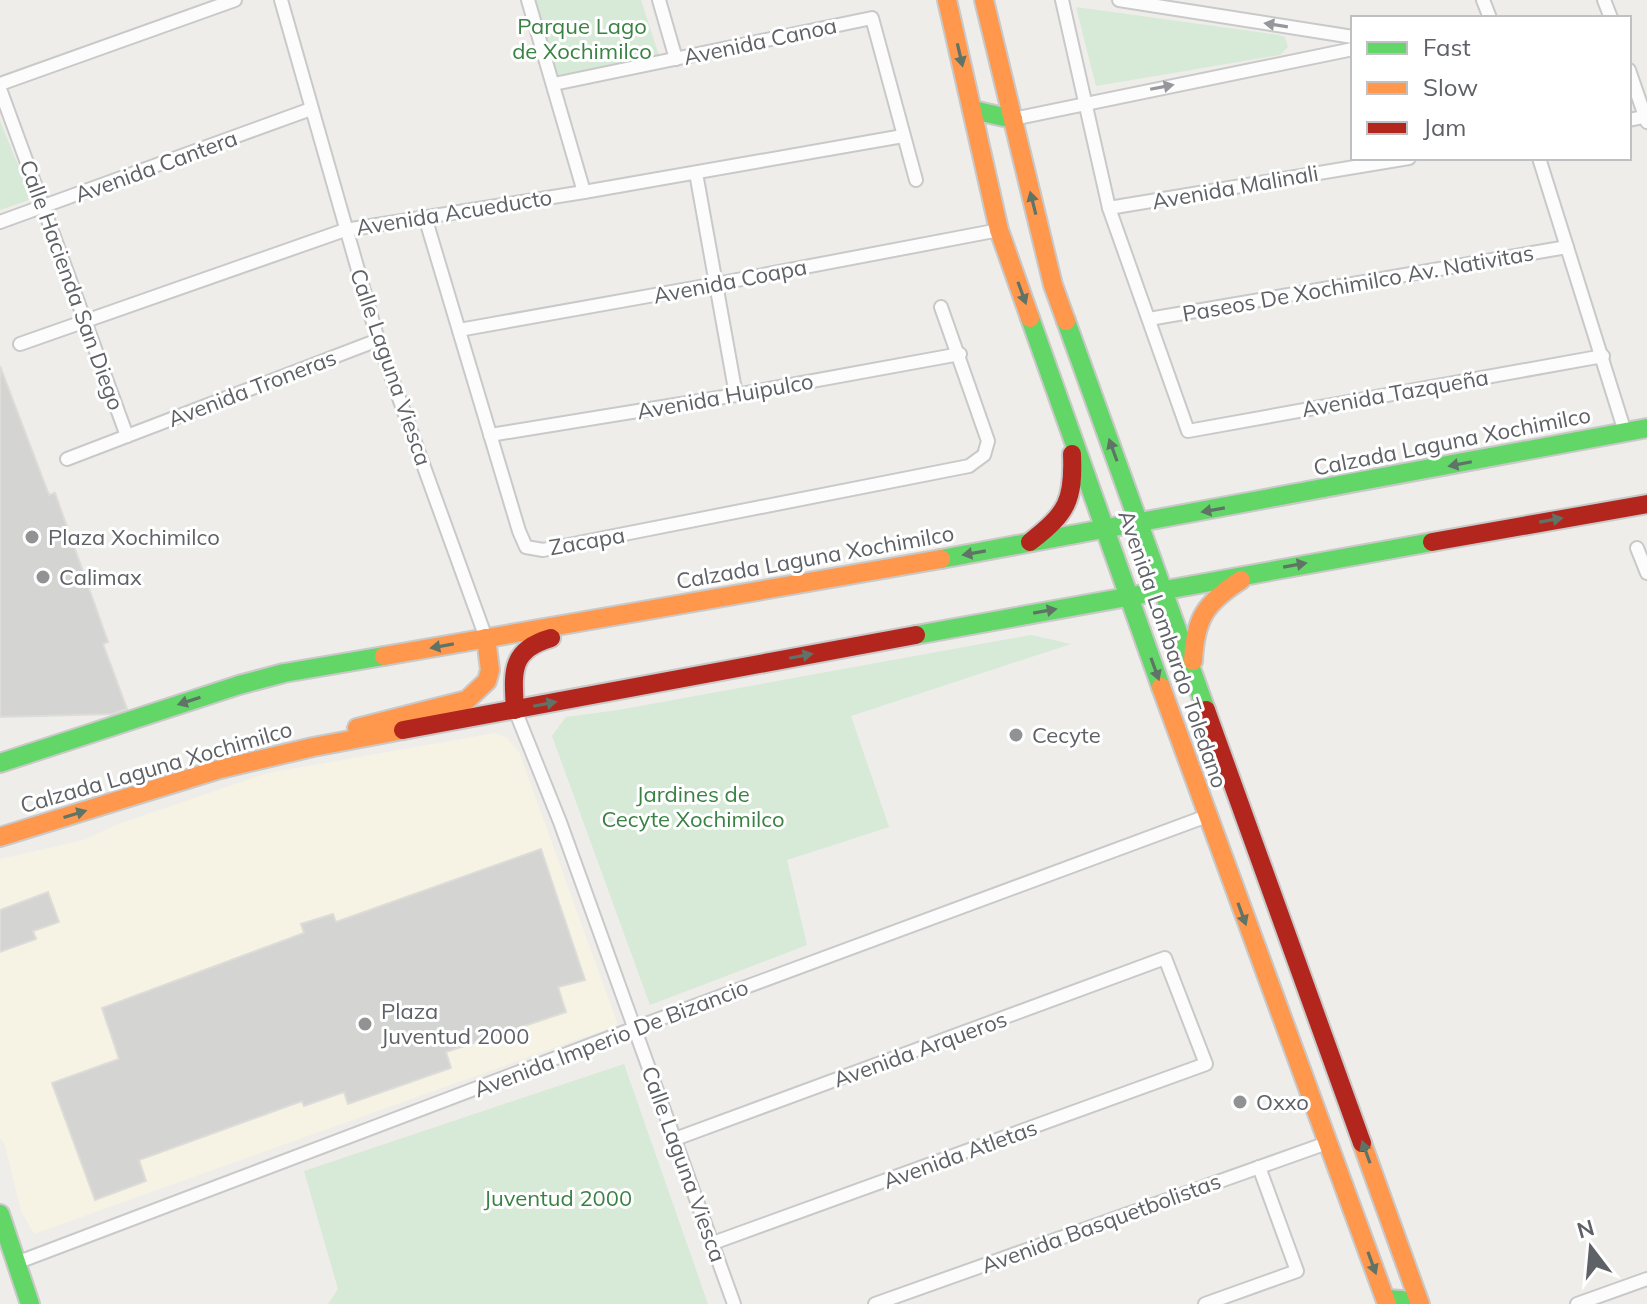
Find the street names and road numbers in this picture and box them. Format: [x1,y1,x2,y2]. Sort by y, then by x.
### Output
street label: Avenida Canoa [681,11,839,71]
street label: Avenida Cantera [71,124,241,208]
street label: Calle Hacienda San Diego [14,156,130,414]
street label: Avenida Malinali [1150,159,1320,215]
street label: Avenida Acueducto [354,183,554,241]
street label: Paseos De Xochimilco Av. Nativitas [1180,238,1536,328]
street label: Avenida Coapa [651,252,809,310]
street label: Calle Laguna Viesca [344,265,438,469]
street label: Avenida Troneras [164,343,340,433]
street label: Avenida Tazqueña [1299,363,1491,423]
street label: Avenida Huipulco [635,367,815,425]
street label: Calzada Laguna Xochimilco [1311,400,1593,482]
street label: Avenida Lombardo Toledano [1112,506,1234,792]
street label: Calzada Laguna Xochimilco [674,519,956,595]
street label: Zacapa [547,521,627,561]
street label: Calzada Laguna Xochimilco [17,715,295,819]
street label: Avenida Imperio De Bizancio [470,973,752,1103]
street label: Avenida Arqueros [829,1005,1011,1093]
street label: Calle Laguna Viesca [636,1062,732,1266]
street label: Avenida Atletas [879,1113,1041,1195]
street label: Avenida Basquetbolistas [977,1167,1225,1279]

